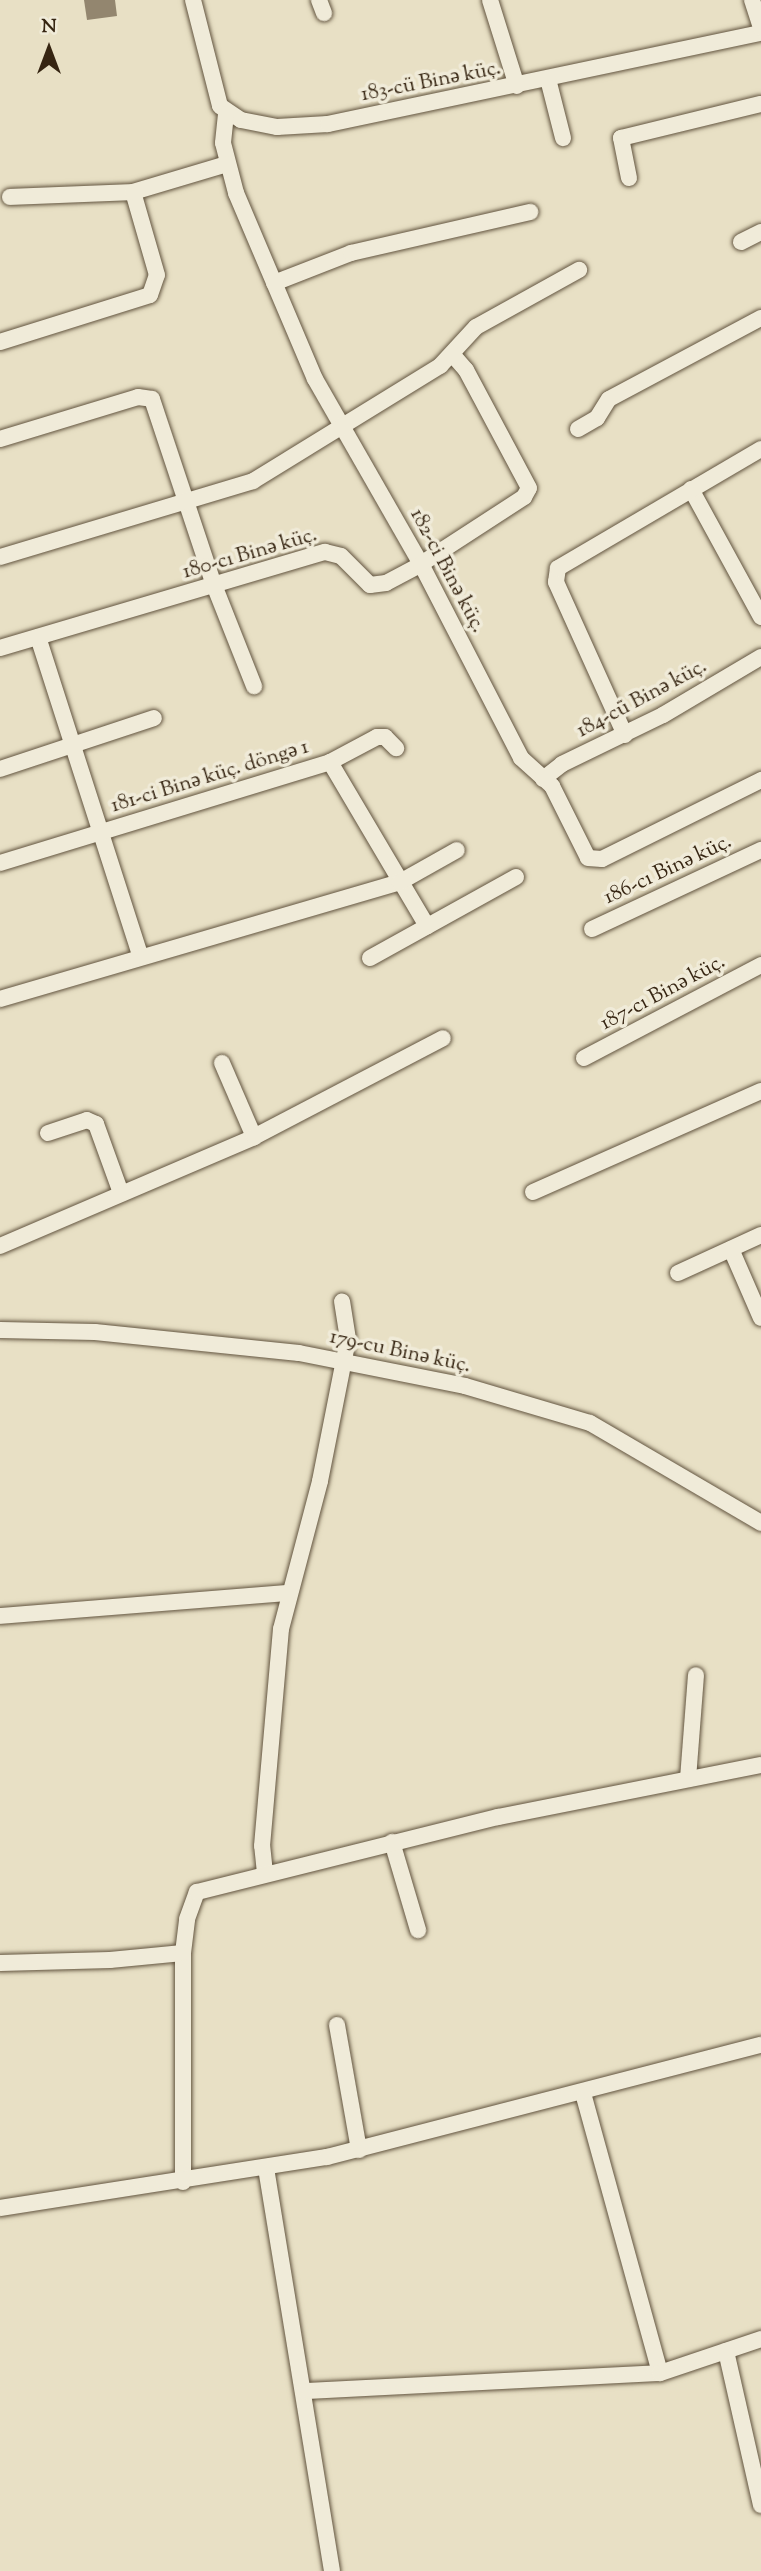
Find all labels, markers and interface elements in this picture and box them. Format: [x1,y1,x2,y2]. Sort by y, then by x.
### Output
north arrow [14,14,84,84]
text: N [41,14,57,41]
street label: 183-cü Binə küç. [359,56,503,108]
street label: 182-ci Binə küç. [404,505,490,637]
street label: 180-cı Binə küç. [180,523,320,585]
street label: 184-cü Binə küç. [573,654,711,744]
street label: 181-ci Binə küç. döngə 1 [108,735,312,819]
street label: 186-cı Binə küç. [600,829,736,911]
street label: 187-cı Binə küç. [596,950,730,1036]
street label: 179-cu Binə küç. [327,1325,473,1379]

